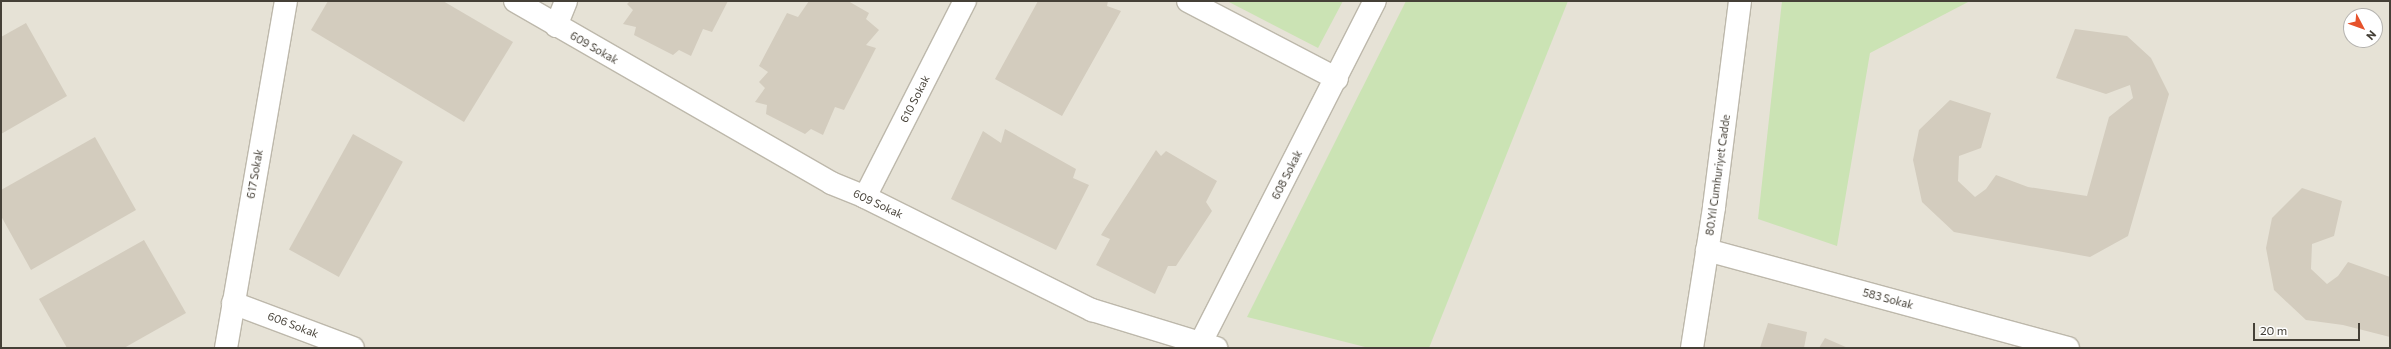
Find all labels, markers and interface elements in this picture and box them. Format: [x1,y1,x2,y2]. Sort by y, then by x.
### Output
north arrow [2343,8,2383,48]
text: N [2364,28,2379,43]
street label: 609 Sokak [568,29,620,67]
street label: 610 Sokak [897,73,933,125]
street label: 80.Yıl Cumhuriyet Cadde [1703,114,1733,236]
street label: 617 Sokak [244,148,266,200]
street label: 608 Sokak [1269,148,1305,202]
street label: 609 Sokak [851,187,905,221]
street label: 583 Sokak [1861,286,1915,312]
street label: 606 Sokak [266,309,320,341]
scale bar [2255,315,2362,341]
text: 20 m [2260,323,2287,337]

